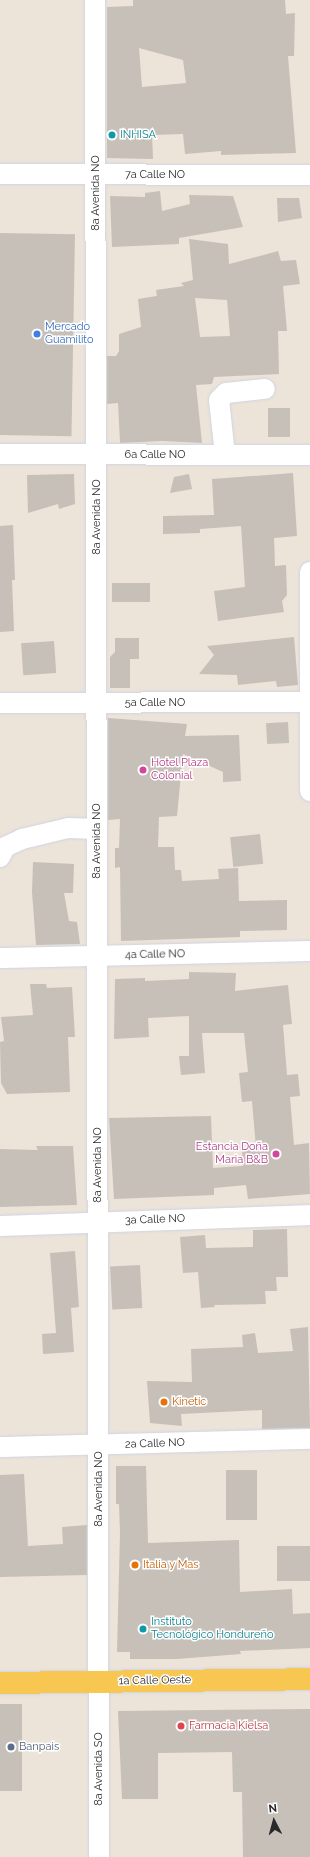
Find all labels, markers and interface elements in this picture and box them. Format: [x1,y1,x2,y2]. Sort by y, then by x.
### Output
place label: INHISA [120,128,156,142]
marker: INHISA [107,130,117,140]
street label: 8a Avenida NO [89,155,103,231]
street label: 7a Calle NO [125,168,185,182]
place label: Mercado Guamilito [45,321,93,347]
marker: Mercado Guamilito [32,329,42,339]
street label: 6a Calle NO [125,448,185,462]
street label: 8a Avenida NO [90,479,104,555]
street label: 5a Calle NO [125,696,185,710]
place label: Hotel Plaza Colonial [151,757,209,783]
marker: Hotel Plaza Colonial [138,765,148,775]
street label: 8a Avenida NO [90,803,104,879]
street label: 4a Calle NO [125,948,185,962]
street label: 8a Avenida NO [91,1127,105,1203]
place label: Estancia Doña Maria B&B [196,1141,268,1167]
marker: Estancia Doña Maria B&B [271,1149,281,1159]
street label: 3a Calle NO [125,1212,185,1228]
place label: Kinetic [172,1395,206,1409]
marker: Kinetic [159,1397,169,1407]
street label: 2a Calle NO [125,1436,185,1452]
street label: 8a Avenida NO [92,1451,106,1527]
place label: Italia y Mas [143,1558,199,1572]
marker: Italia y Mas [130,1560,140,1570]
place label: Instituto Tecnológico Hondureño [151,1616,273,1642]
marker: Instituto Tecnológico Hondureño [138,1624,148,1634]
street label: 1a Calle Oeste [119,1674,191,1688]
place label: Farmacia Kielsa [189,1719,268,1733]
marker: Farmacia Kielsa [176,1721,186,1731]
street label: 8a Avenida SO [92,1732,106,1806]
place label: Banpais [19,1740,59,1754]
marker: Banpais [6,1742,16,1752]
north arrow [254,1801,294,1841]
text: N [268,1802,278,1815]

